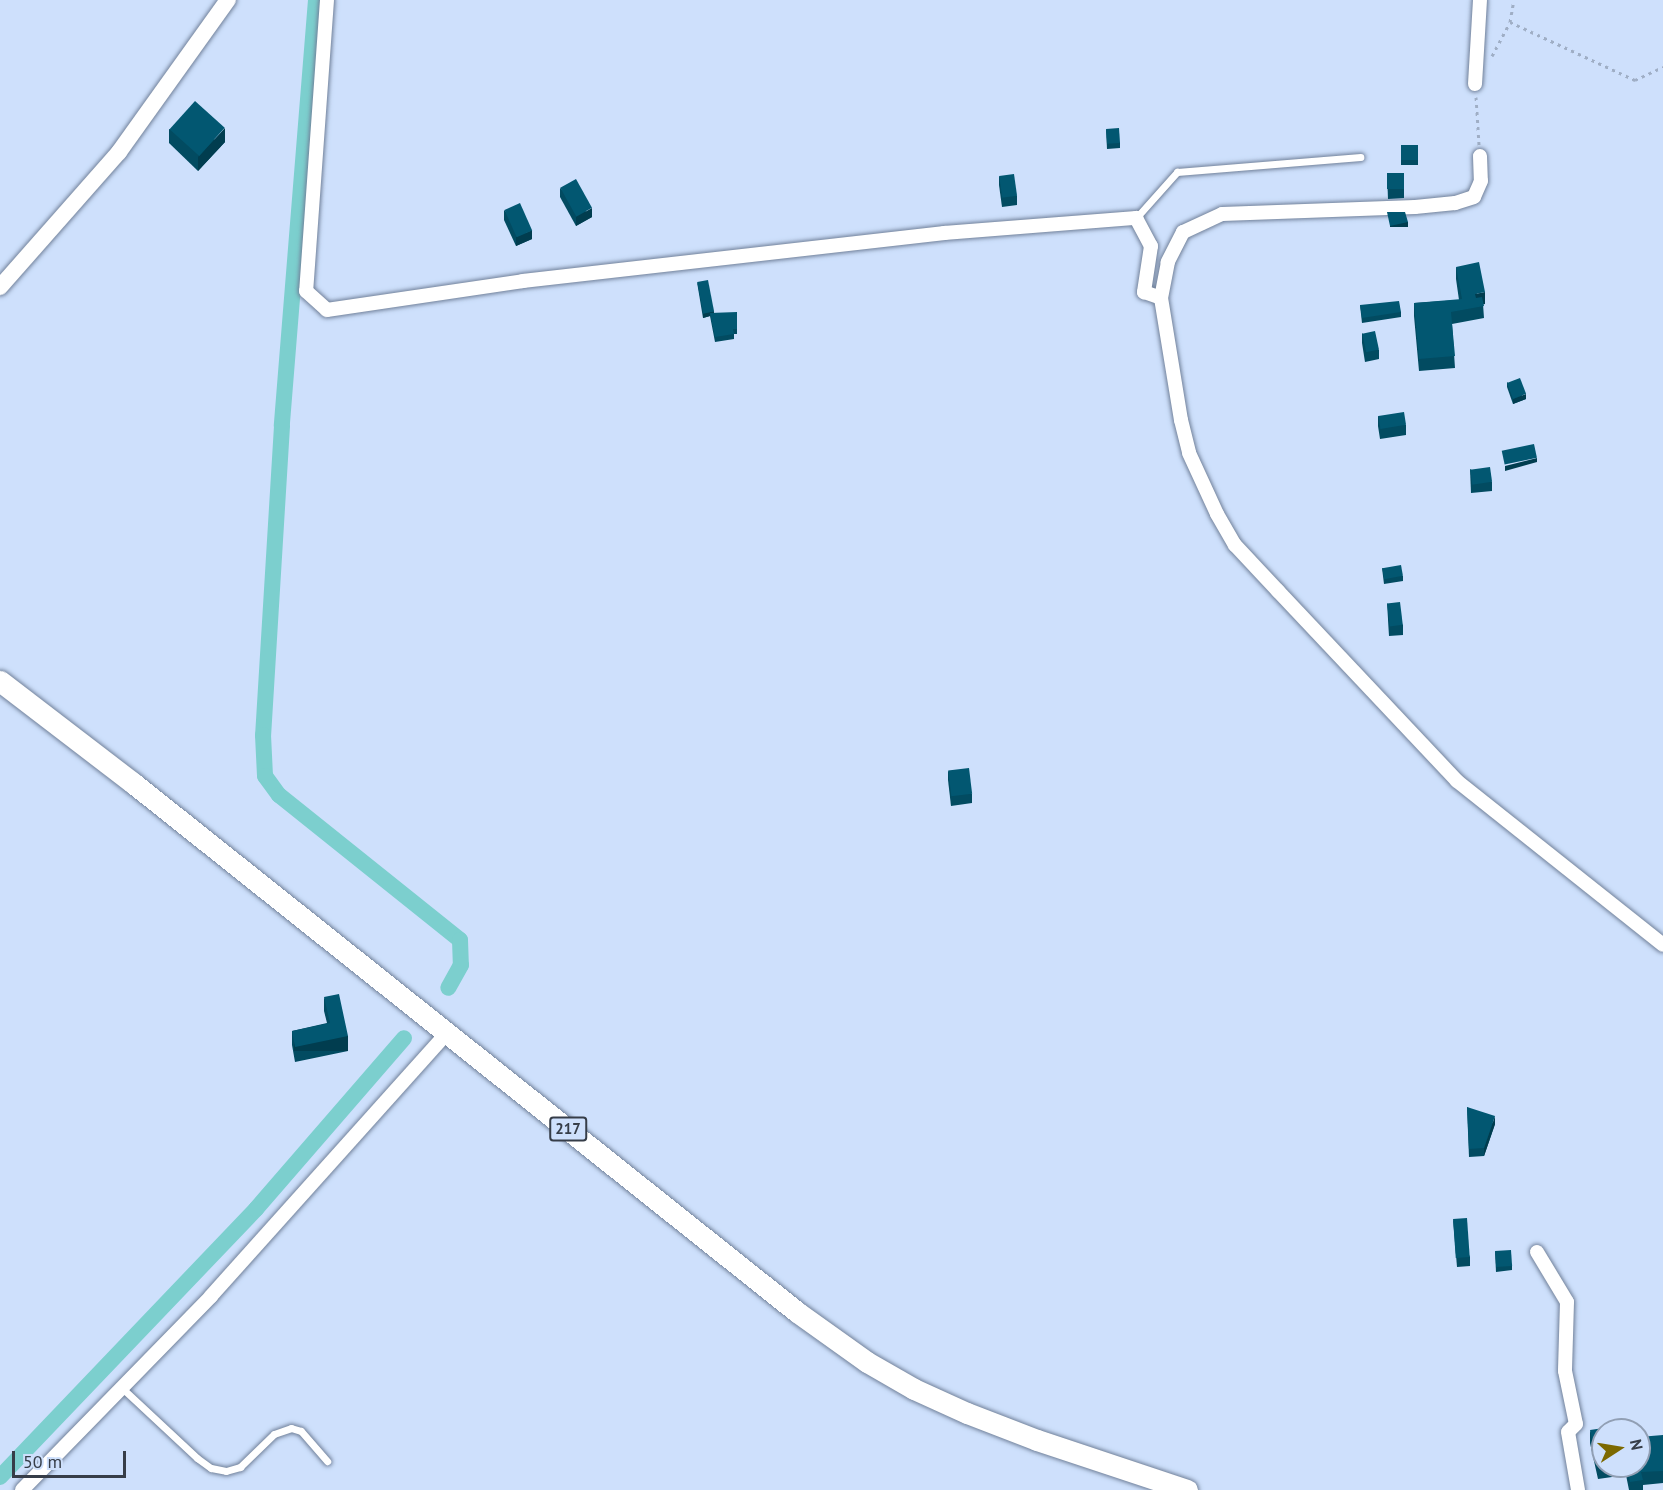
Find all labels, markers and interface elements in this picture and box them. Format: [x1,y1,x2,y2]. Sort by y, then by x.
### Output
road number: 217 [548,1117,588,1141]
north arrow [1591,1418,1651,1478]
text: N [1626,1437,1648,1452]
scale bar [15,1439,129,1477]
text: 50 m [23,1450,62,1473]

